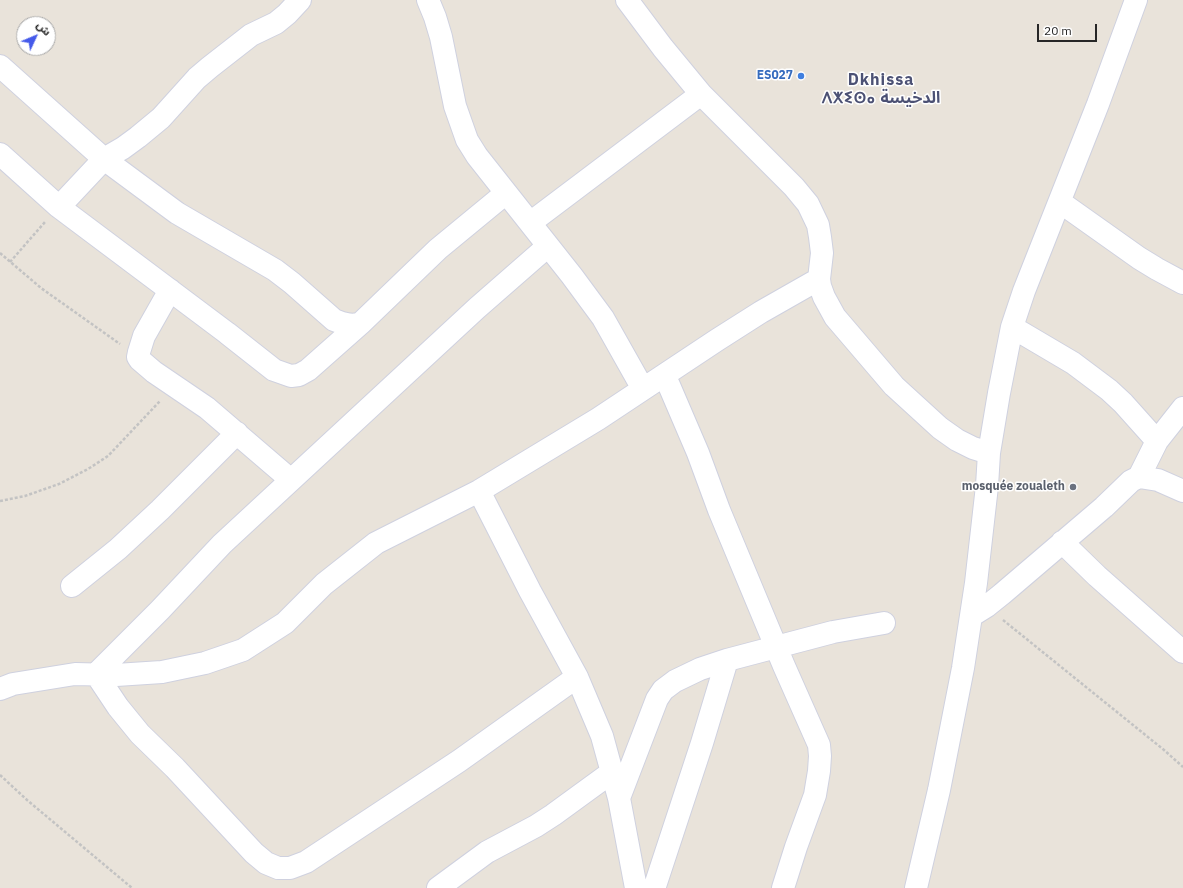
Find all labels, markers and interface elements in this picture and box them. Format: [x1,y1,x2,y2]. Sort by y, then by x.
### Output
north arrow [16,16,56,56]
scale bar [1039,16,1099,42]
text: ش [34,18,54,39]
text: 20 m [1044,23,1072,38]
place label: ES027 [757,69,793,83]
district label: Dkhissa ⴷⵅⵉⵙⴰ الدخيسة [825,70,937,108]
marker: ES027 [796,71,806,81]
place label: mosquée zoualeth [962,480,1065,494]
marker: mosquée zoualeth [1068,482,1078,492]

